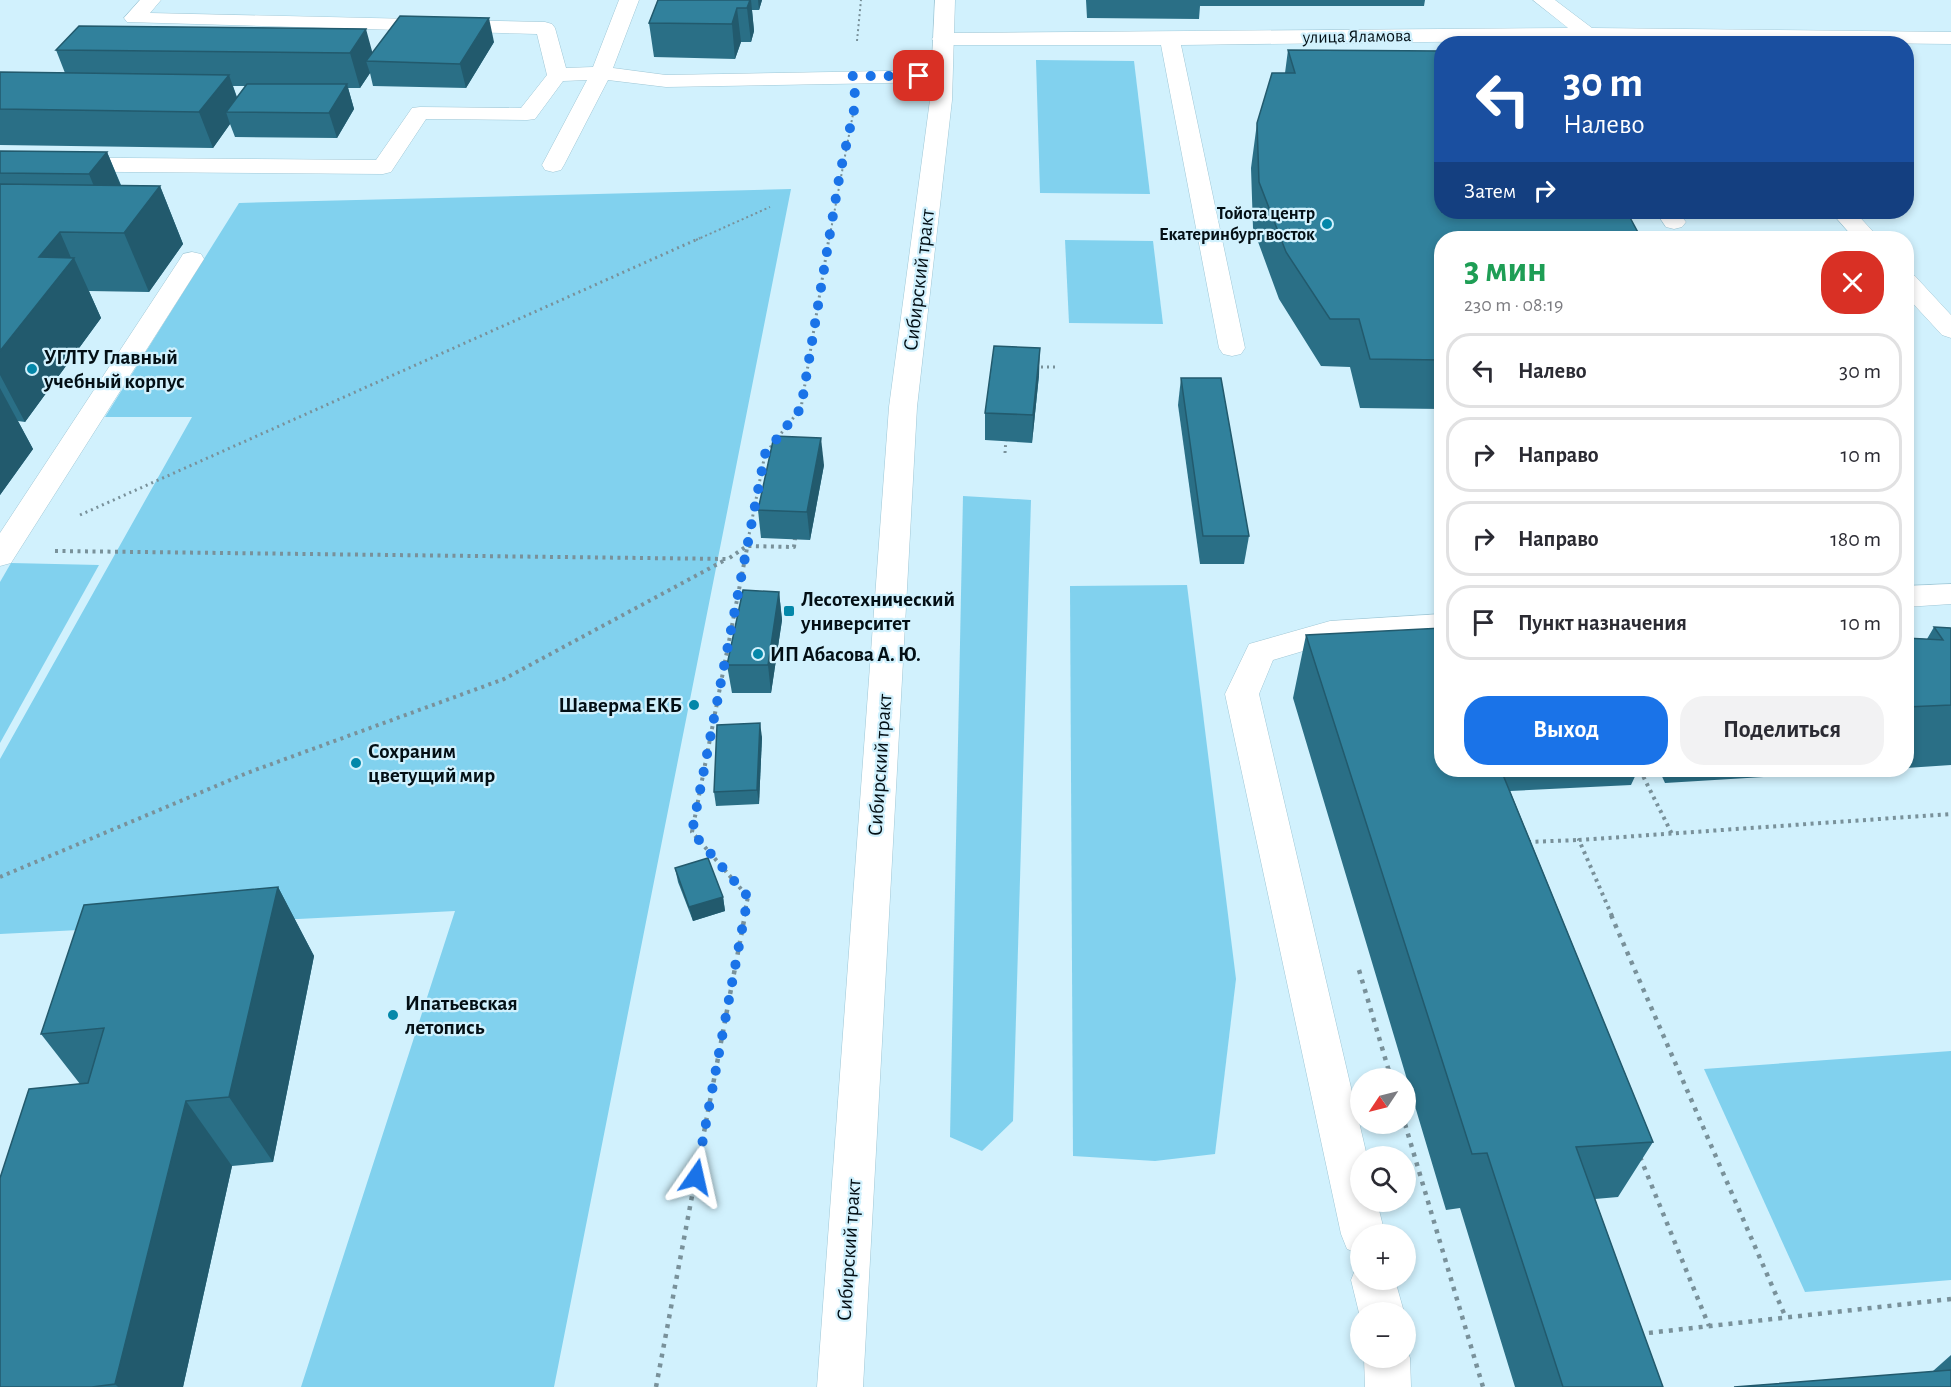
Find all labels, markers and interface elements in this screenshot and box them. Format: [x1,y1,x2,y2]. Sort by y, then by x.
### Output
street label: улица Яламова [1301,27,1412,47]
pin [893,50,944,101]
icon: arrive [902,59,935,92]
icon: left [1464,60,1542,138]
text: 30 m [1563,62,1643,104]
text: Налево [1563,111,1645,138]
icon: right [1528,174,1561,207]
text: Затем [1464,180,1516,202]
place label: Тойота центр Екатеринбург восток [1159,205,1315,244]
street label: Сибирский тракт [900,208,938,352]
marker: Тойота центр Екатеринбург восток [1320,217,1334,231]
button: close [1821,251,1884,314]
text: 3 мин [1464,252,1547,288]
text: 230 m · 08:19 [1464,295,1563,315]
place label: УГЛТУ Главный учебный корпус [43,347,185,392]
icon: left [1467,354,1500,387]
text: Налево [1518,360,1587,382]
text: 30 m [1839,360,1881,382]
marker: УГЛТУ Главный учебный корпус [25,362,39,376]
icon: right [1467,438,1500,471]
text: Направо [1518,444,1599,466]
text: 10 m [1841,444,1881,466]
icon: right [1467,522,1500,555]
text: Направо [1518,528,1599,550]
text: 180 m [1830,528,1881,550]
place label: Лесотехнический университет [800,589,955,634]
marker: Лесотехнический университет [782,604,796,618]
icon: arrive [1467,606,1500,639]
text: Пункт назначения [1518,612,1687,634]
text: 10 m [1841,612,1881,634]
place label: ИП Абасова А. Ю. [770,644,921,665]
marker: ИП Абасова А. Ю. [751,647,765,661]
street label: Сибирский тракт [865,693,895,837]
place label: Шаверма ЕКБ [558,695,682,716]
button: Выход [1464,696,1668,765]
button: Поделиться [1680,696,1884,765]
marker: Шаверма ЕКБ [687,698,701,712]
place label: Сохраним цветущий мир [368,741,495,786]
marker: Сохраним цветущий мир [349,756,363,770]
place label: Ипатьевская летопись [405,993,518,1038]
marker: Ипатьевская летопись [386,1008,400,1022]
north arrow [1350,1068,1416,1134]
map controls [1350,1068,1416,1368]
position arrow [664,1145,728,1209]
button: search [1350,1146,1416,1212]
street label: Сибирский тракт [834,1178,864,1322]
button: + [1350,1224,1416,1290]
button: − [1350,1302,1416,1368]

